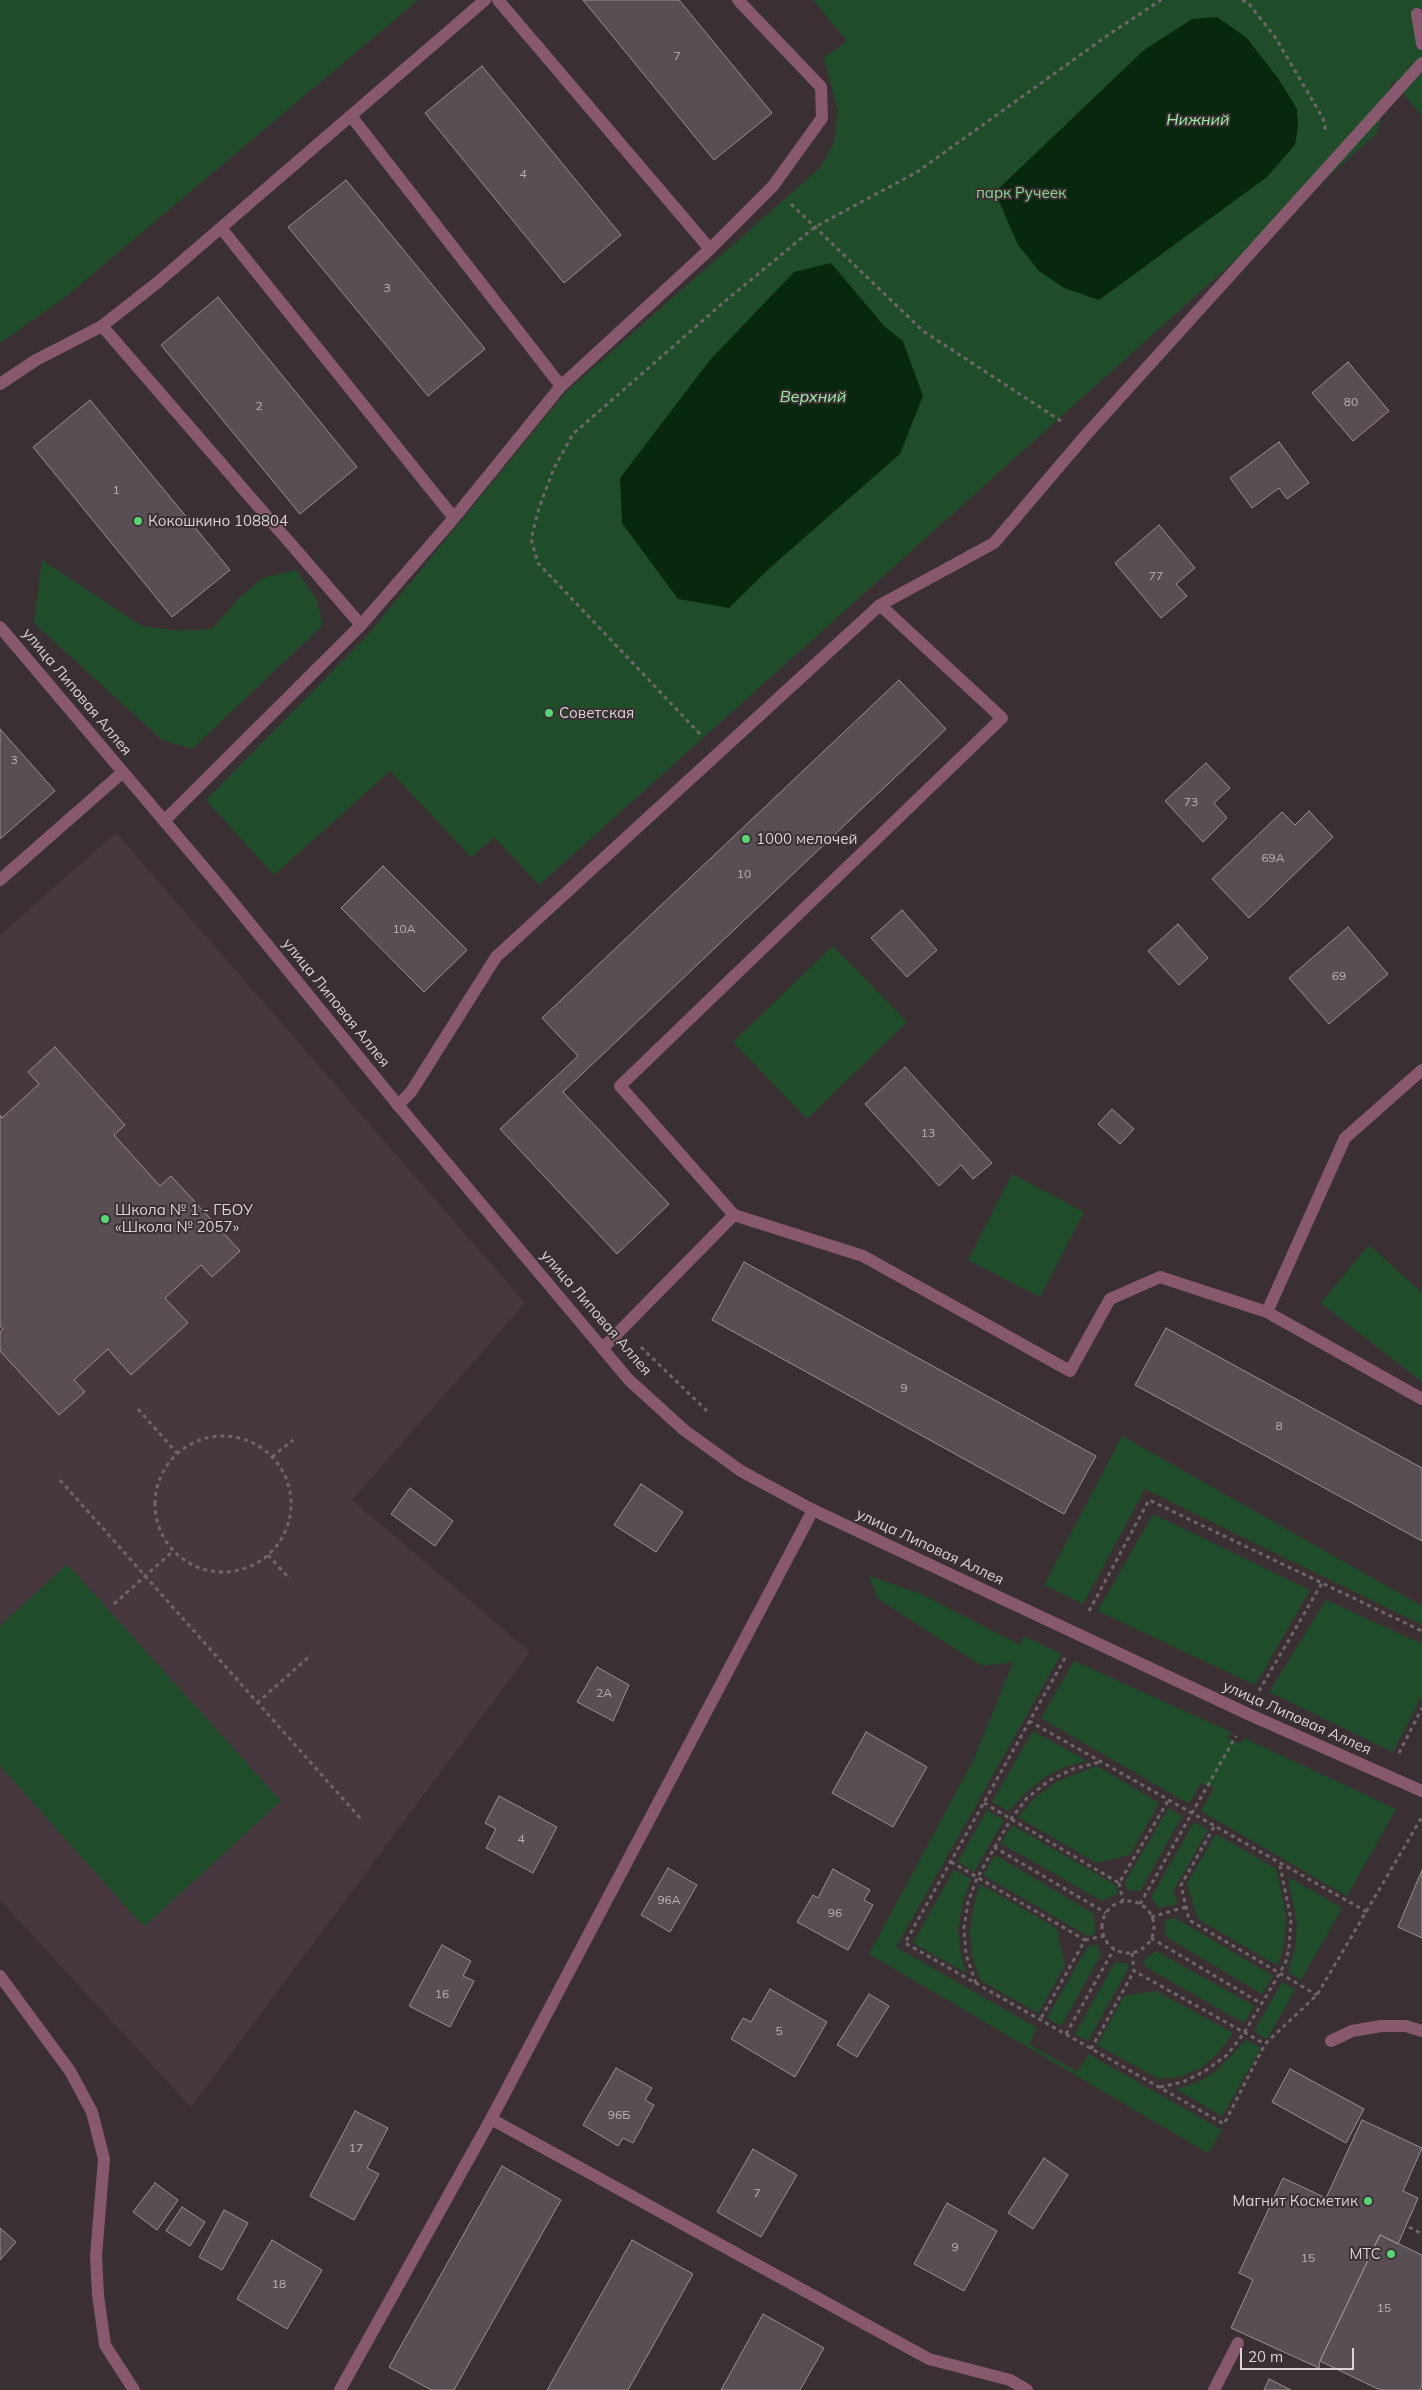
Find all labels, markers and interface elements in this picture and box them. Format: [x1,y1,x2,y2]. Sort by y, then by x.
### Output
house number: 7 [673,49,681,63]
water label: Нижний [1166,110,1230,130]
house number: 4 [519,167,527,181]
park label: парк Ручеек [976,184,1066,202]
house number: 3 [383,281,391,295]
water label: Верхний [780,387,846,407]
house number: 80 [1344,395,1358,409]
house number: 2 [255,399,263,413]
house number: 1 [112,483,120,497]
place label: Кокошкино 108804 [148,512,288,530]
marker: Кокошкино 108804 [132,515,144,527]
house number: 77 [1149,569,1163,583]
street label: улица Липовая Аллея [19,625,135,759]
place label: Советская [559,704,634,722]
marker: Советская [543,707,555,719]
house number: 3 [10,753,18,767]
house number: 73 [1184,795,1198,809]
place label: 1000 мелочей [756,830,858,848]
marker: 1000 мелочей [740,833,752,845]
house number: 69А [1261,851,1285,865]
house number: 10 [737,867,751,881]
house number: 10А [392,922,416,936]
street label: улица Липовая Аллея [279,935,393,1071]
house number: 69 [1332,969,1346,983]
house number: 13 [921,1126,935,1140]
place label: Школа № 1 - ГБОУ «Школа № 2057» [115,1201,253,1236]
marker: Школа № 1 - ГБОУ «Школа № 2057» [99,1213,111,1225]
street label: улица Липовая Аллея [537,1247,655,1379]
house number: 9 [900,1381,908,1395]
house number: 8 [1275,1419,1283,1433]
street label: улица Липовая Аллея [853,1505,1007,1589]
street label: улица Липовая Аллея [1220,1677,1374,1759]
house number: 2А [596,1686,612,1700]
house number: 4 [517,1832,525,1846]
house number: 96А [657,1893,681,1907]
house number: 96 [828,1906,842,1920]
house number: 16 [435,1987,449,2001]
house number: 5 [775,2024,783,2038]
house number: 96Б [608,2108,630,2122]
house number: 17 [349,2141,363,2155]
house number: 7 [753,2186,761,2200]
place label: Магнит Косметик [1232,2192,1358,2210]
marker: Магнит Косметик [1362,2195,1374,2207]
house number: 9 [951,2240,959,2254]
place label: МТС [1349,2245,1381,2263]
marker: МТС [1385,2248,1397,2260]
house number: 15 [1301,2251,1315,2265]
house number: 18 [272,2277,286,2291]
house number: 15 [1377,2301,1391,2315]
scale bar [1242,2338,1356,2370]
text: 20 m [1248,2347,1283,2366]

